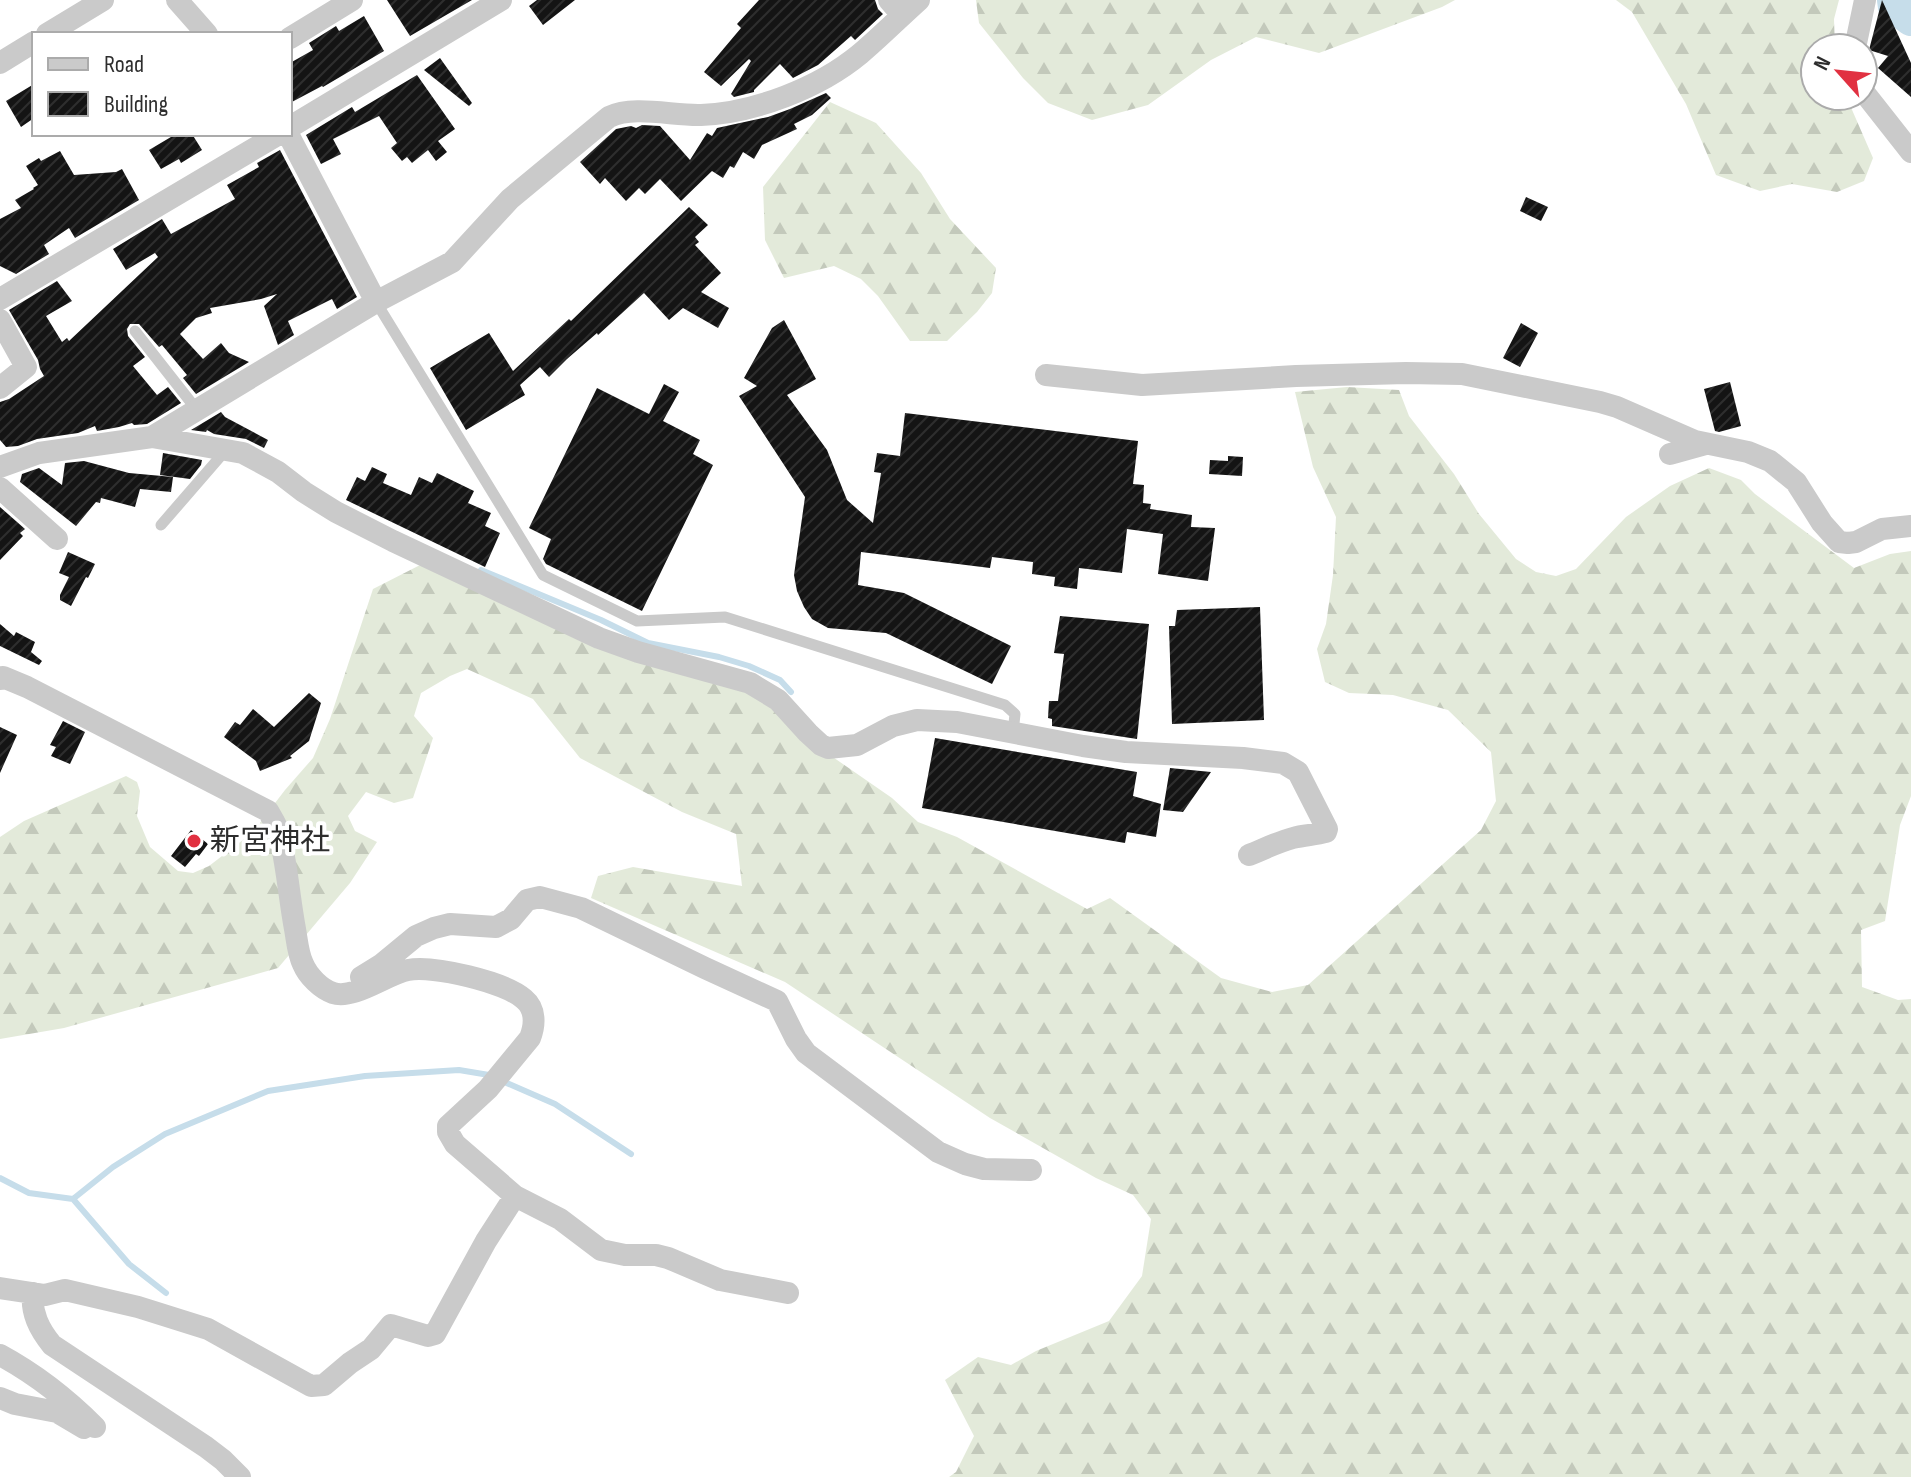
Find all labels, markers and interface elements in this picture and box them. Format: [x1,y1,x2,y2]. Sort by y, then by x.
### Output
legend [32,32,292,136]
north arrow [1799,32,1879,112]
text: Road [104,50,144,79]
text: N [1808,52,1837,75]
text: Building [104,90,168,119]
place label: 新宮神社 [210,823,330,859]
marker: 新宮神社 [185,832,203,850]

